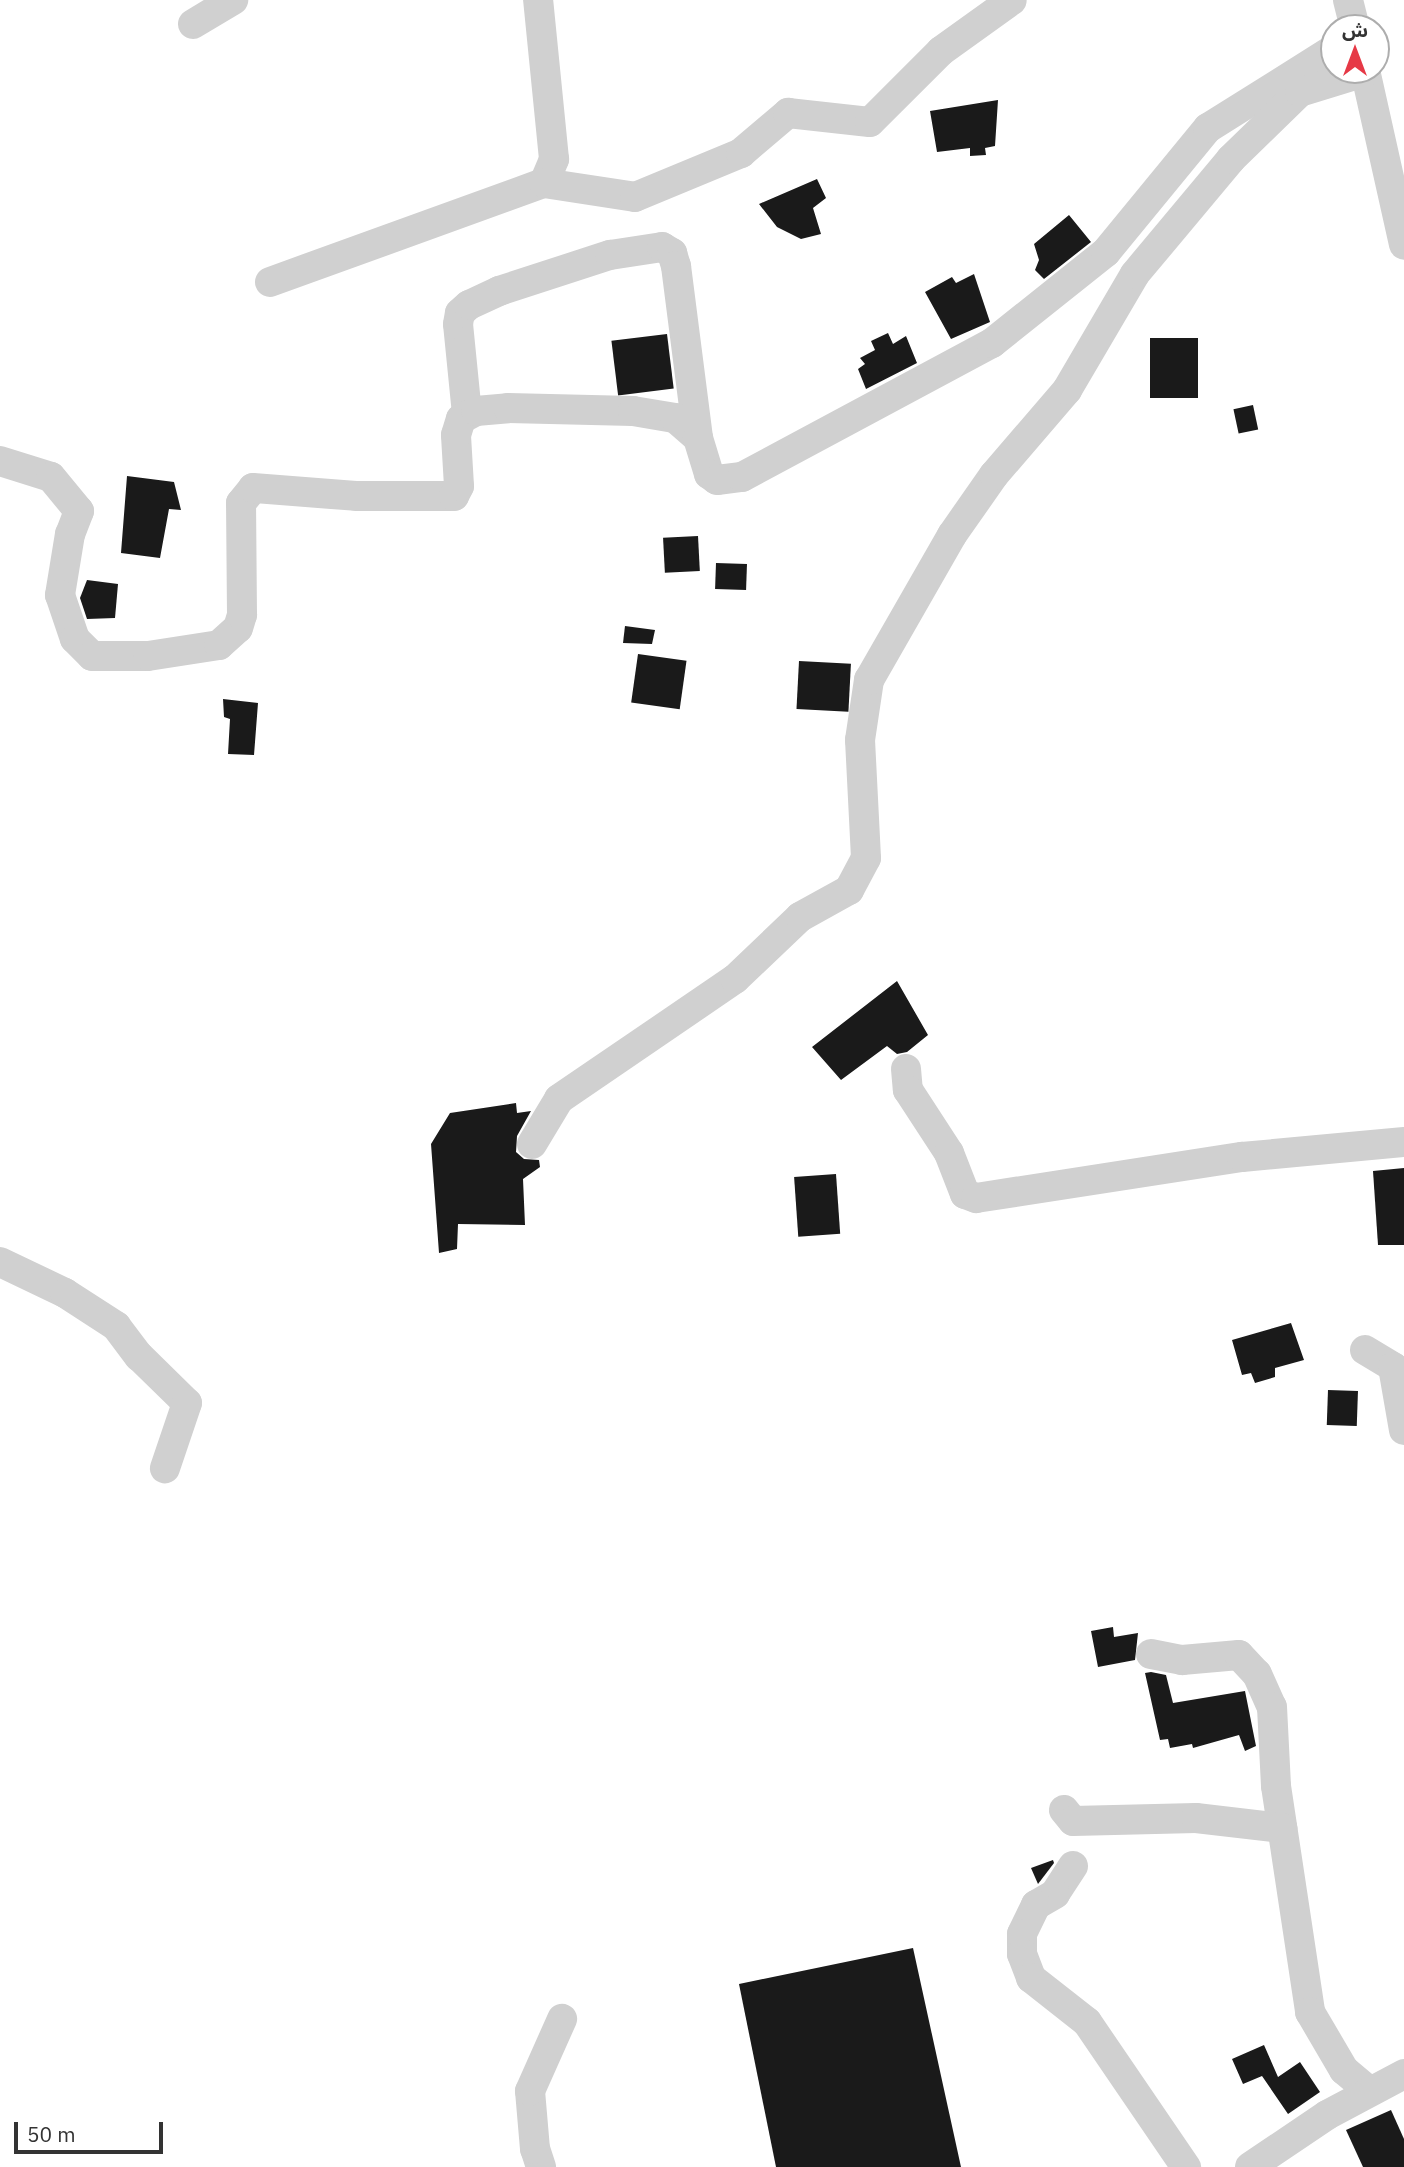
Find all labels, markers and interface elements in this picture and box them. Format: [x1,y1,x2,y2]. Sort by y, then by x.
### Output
north arrow [1320,14,1390,84]
text: ش [1342,18,1368,42]
scale bar [18,2108,166,2152]
text: 50 m [27,2120,76,2148]

